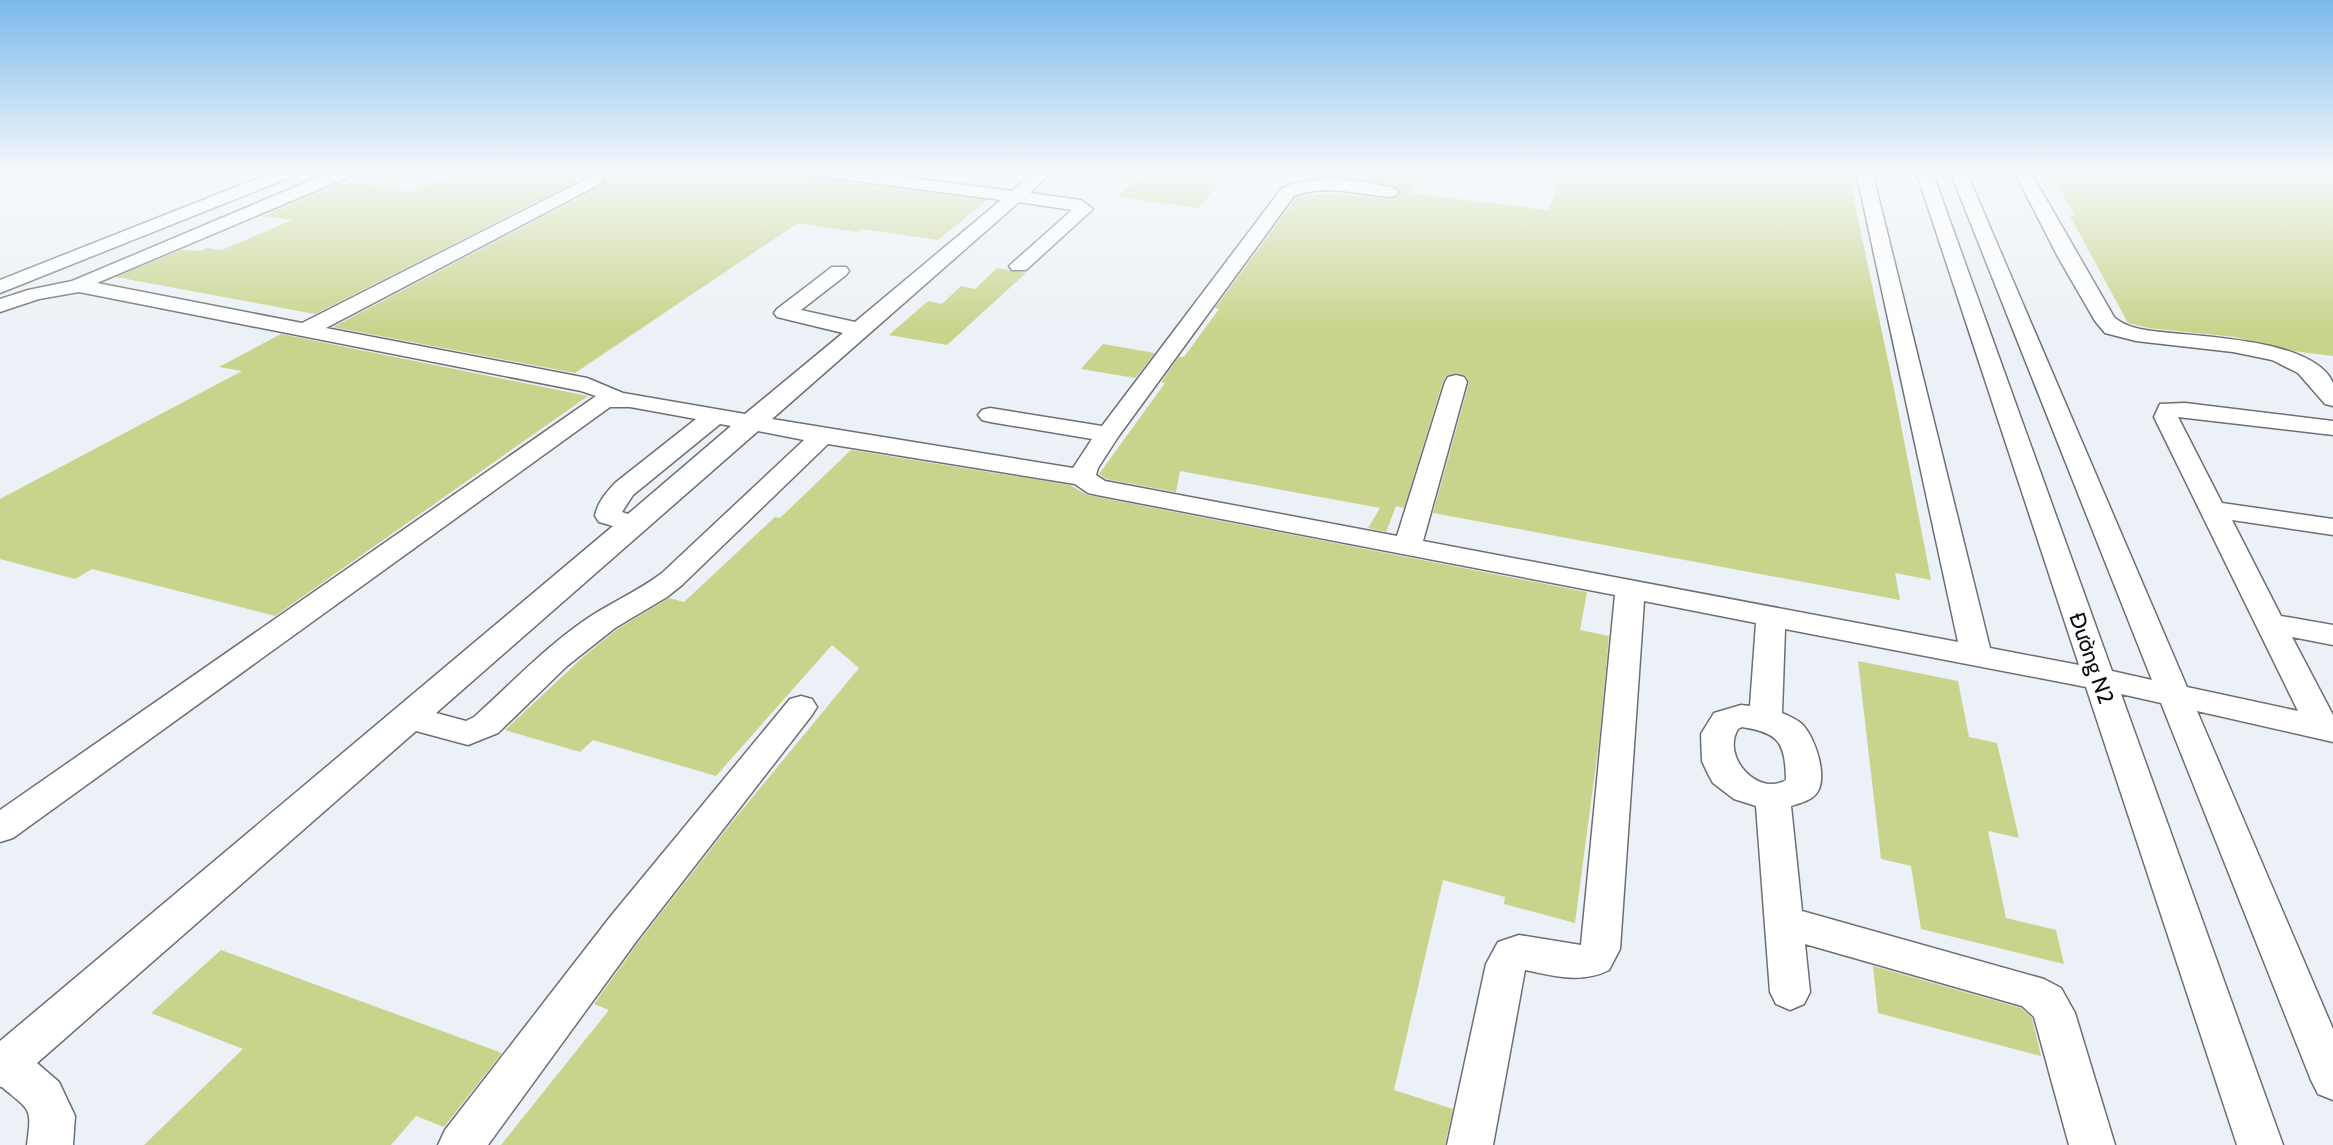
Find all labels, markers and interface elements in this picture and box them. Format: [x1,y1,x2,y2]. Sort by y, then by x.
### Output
street label: Đường N2 [2063,609,2120,707]

